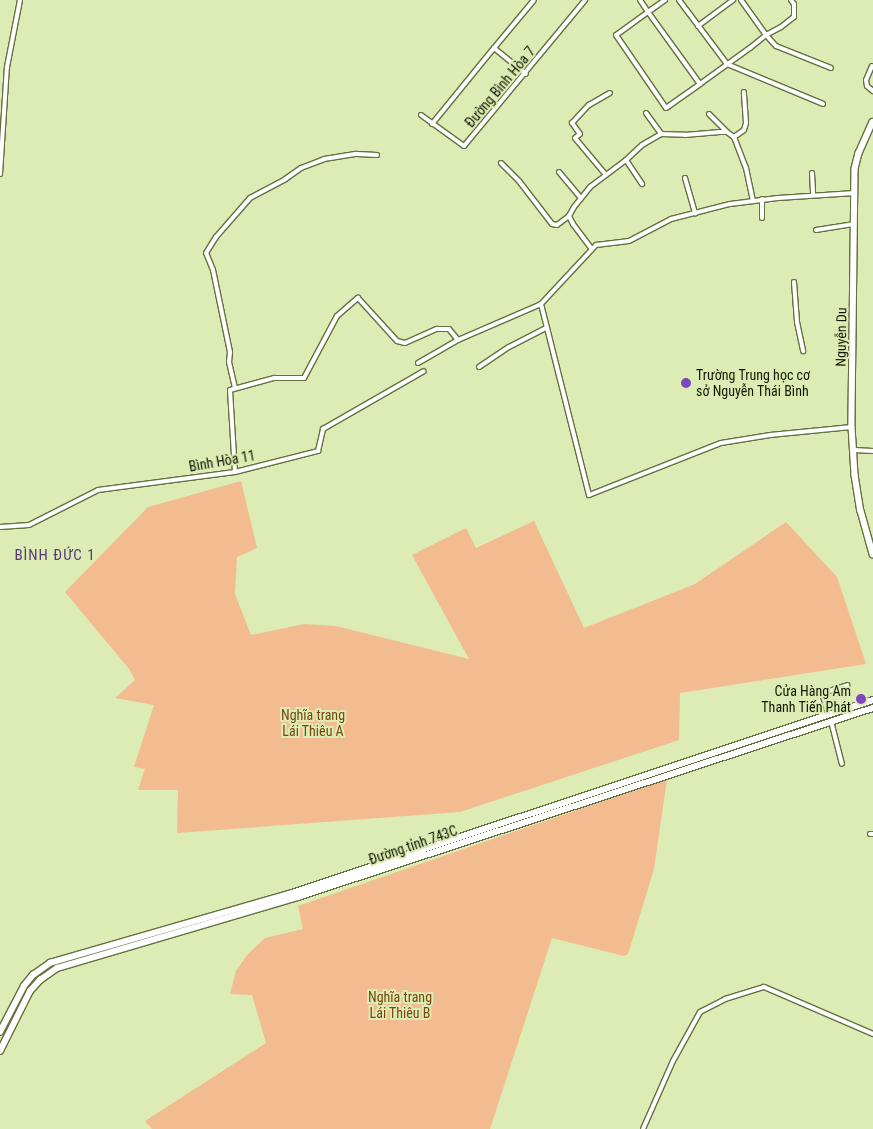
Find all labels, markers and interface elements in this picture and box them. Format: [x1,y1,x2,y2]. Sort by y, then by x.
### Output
street label: Đường Bình Hòa 7 [461,43,539,131]
street label: Nguyễn Du [832,307,850,367]
place label: Trường Trung học cơ sở Nguyễn Thái Bình [696,367,810,400]
marker: Trường Trung học cơ sở Nguyễn Thái Bình [680,377,692,389]
street label: Bình Hòa 11 [187,447,257,475]
district label: BÌNH ĐỨC 1 [13,547,97,565]
place label: Cửa Hàng Am Thanh Tiến Phát [761,683,851,716]
marker: Cửa Hàng Am Thanh Tiến Phát [855,693,867,705]
park label: Nghĩa trang Lái Thiêu A [281,707,345,740]
street label: Đường tỉnh 743C [366,822,460,868]
park label: Nghĩa trang Lái Thiêu B [368,989,432,1022]

